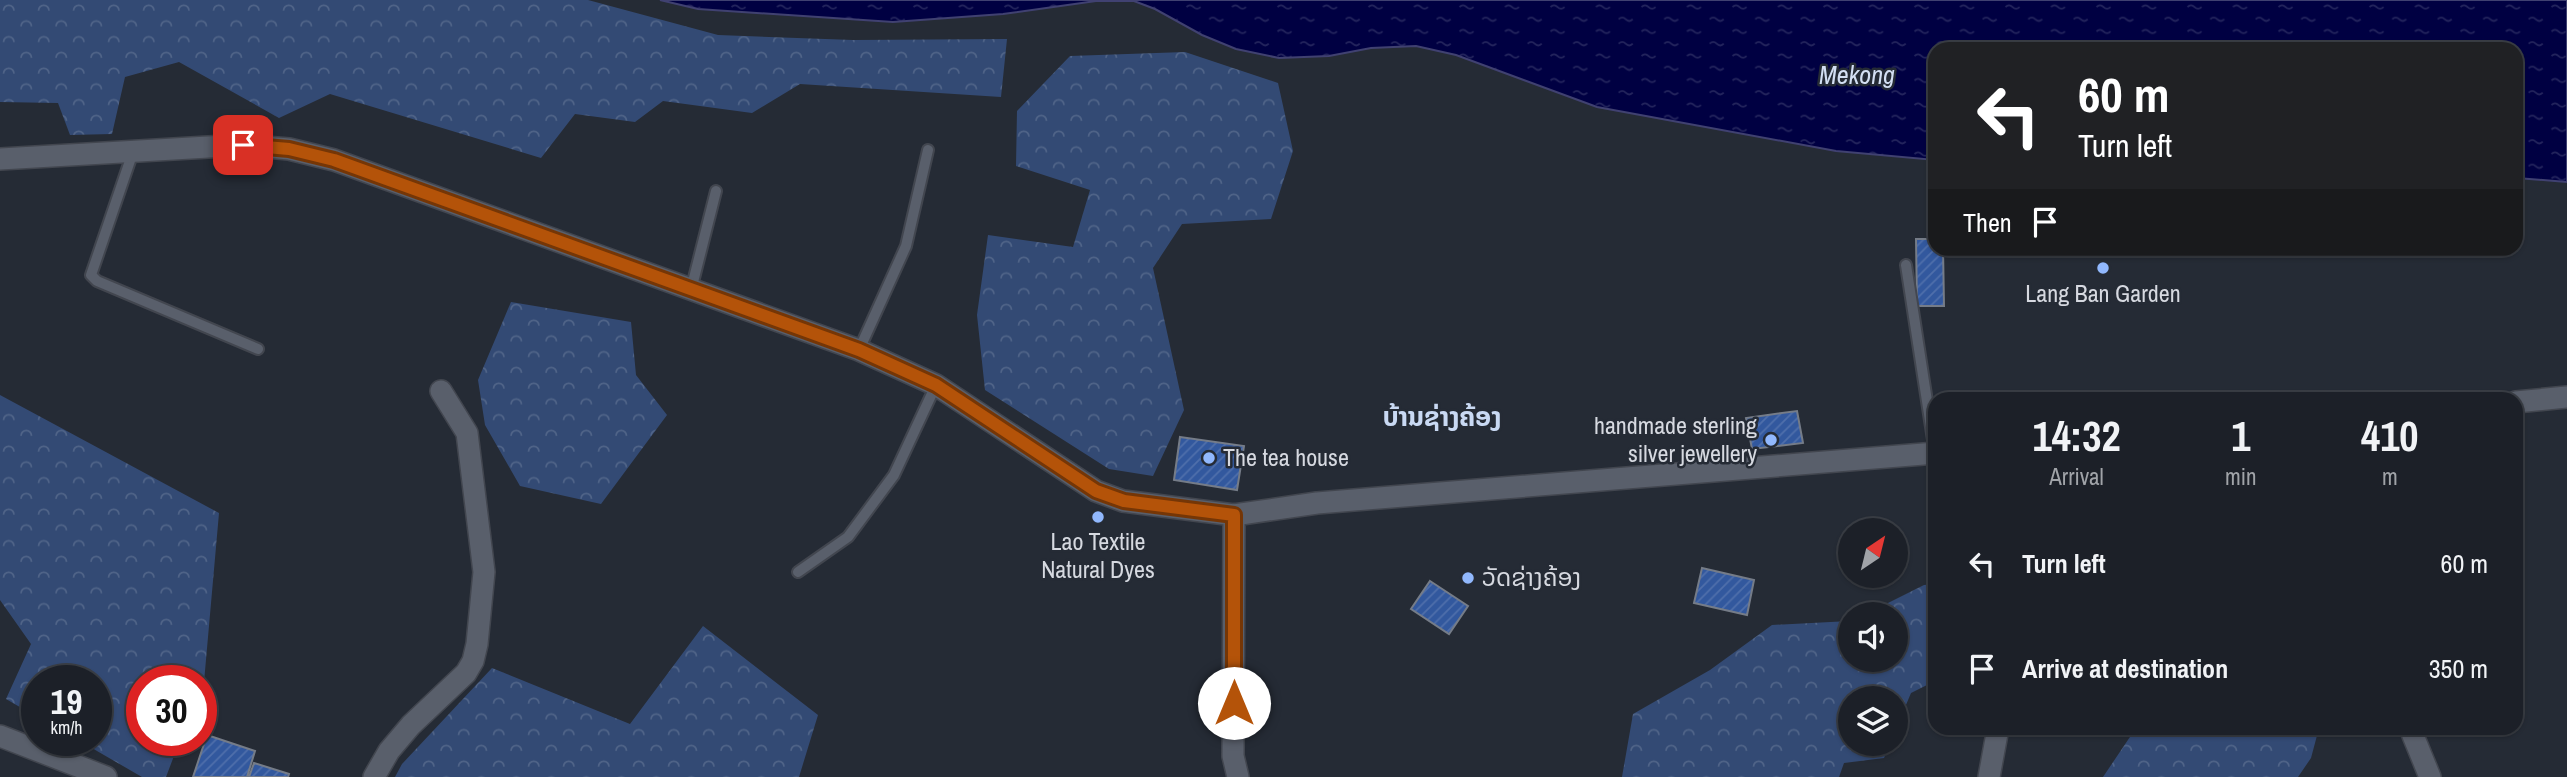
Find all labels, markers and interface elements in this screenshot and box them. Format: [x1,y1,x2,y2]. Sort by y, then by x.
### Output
water label: Mekong [1819,57,1895,92]
text: 60 m [2078,61,2170,127]
icon: left [1963,70,2054,161]
pin [213,115,273,175]
text: Turn left [2078,124,2172,167]
icon: arrive [224,126,262,164]
icon: arrive [2026,203,2064,241]
text: Then [1963,205,2012,240]
marker: Lang Ban Garden [2095,260,2111,276]
place label: Lang Ban Garden [2025,277,2181,309]
district label: ບ້ານຊ່າງຄ້ອງ [1383,399,1501,434]
text: 14:32 [2033,408,2121,464]
text: 1 [2231,408,2250,464]
text: 410 [2361,408,2419,464]
place label: handmade sterling silver jewellery [1594,409,1757,469]
marker: handmade sterling silver jewellery [1763,432,1779,448]
place label: The tea house [1223,441,1349,473]
marker: The tea house [1201,450,1217,466]
text: Arrival [2049,461,2104,492]
text: min [2225,461,2257,492]
text: m [2382,461,2398,492]
marker: Lao Textile Natural Dyes [1090,509,1106,525]
north arrow [1838,518,1908,588]
map controls [1838,518,1908,756]
place label: Lao Textile Natural Dyes [1041,525,1155,585]
icon: left [1963,545,2001,583]
text: Turn left [2022,546,2106,581]
text: 60 m [2441,546,2488,581]
place label: ວັດຊ່າງຄ້ອງ [1482,561,1581,593]
marker: ວັດຊ່າງຄ້ອງ [1460,570,1476,586]
button: sound [1838,602,1908,672]
icon: arrive [1963,650,2001,688]
text: Arrive at destination [2022,651,2228,686]
text: 350 m [2429,651,2488,686]
speed limit sign: 30 [126,665,217,756]
position arrow [1197,666,1271,740]
text: 19 [51,678,82,725]
button: layers [1838,686,1908,756]
text: km/h [51,715,83,740]

